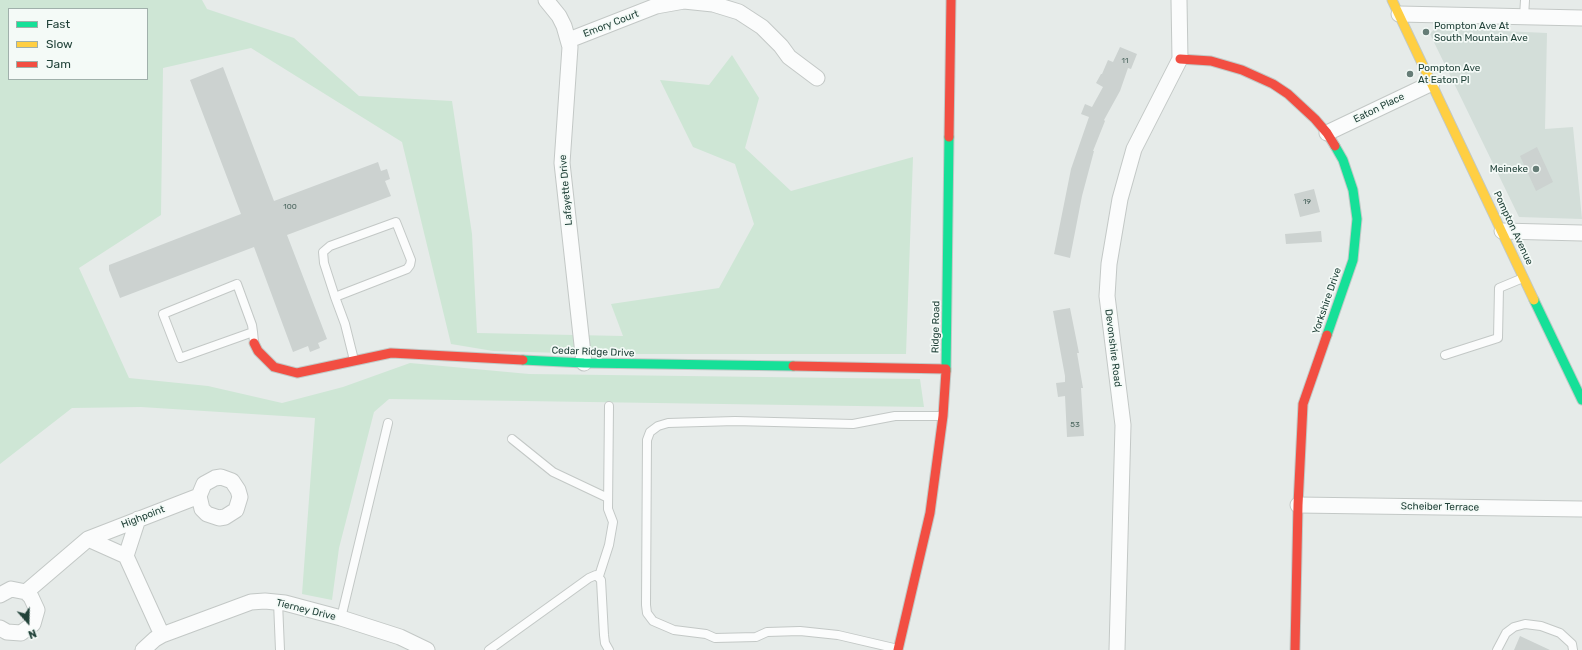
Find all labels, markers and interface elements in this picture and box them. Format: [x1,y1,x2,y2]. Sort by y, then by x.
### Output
legend [8,8,148,80]
street label: Emory Court [582,8,640,40]
text: Fast [46,17,70,31]
place label: Pompton Ave At South Mountain Ave [1434,20,1528,44]
marker: Pompton Ave At South Mountain Ave [1421,27,1431,37]
text: Slow [46,37,73,51]
house number: 11 [1122,56,1128,66]
text: Jam [46,57,71,71]
place label: Pompton Ave At Eaton Pl [1418,62,1480,86]
marker: Pompton Ave At Eaton Pl [1405,69,1415,79]
street label: Eaton Place [1352,91,1406,125]
street label: Lafayette Drive [557,154,575,226]
place label: Meineke [1490,163,1528,175]
marker: Meineke [1531,164,1541,174]
street label: Pompton Avenue [1491,189,1535,267]
house number: 19 [1303,197,1311,207]
house number: 100 [283,202,297,212]
street label: Yorkshire Drive [1310,266,1344,336]
street label: Ridge Road [930,301,942,353]
street label: Devonshire Road [1102,308,1124,388]
street label: Cedar Ridge Drive [551,345,635,359]
house number: 53 [1070,420,1080,430]
street label: Scheiber Terrace [1401,500,1479,514]
street label: Highpoint [120,503,166,531]
street label: Tierney Drive [275,597,337,623]
north arrow [8,602,48,642]
text: N [26,626,38,641]

